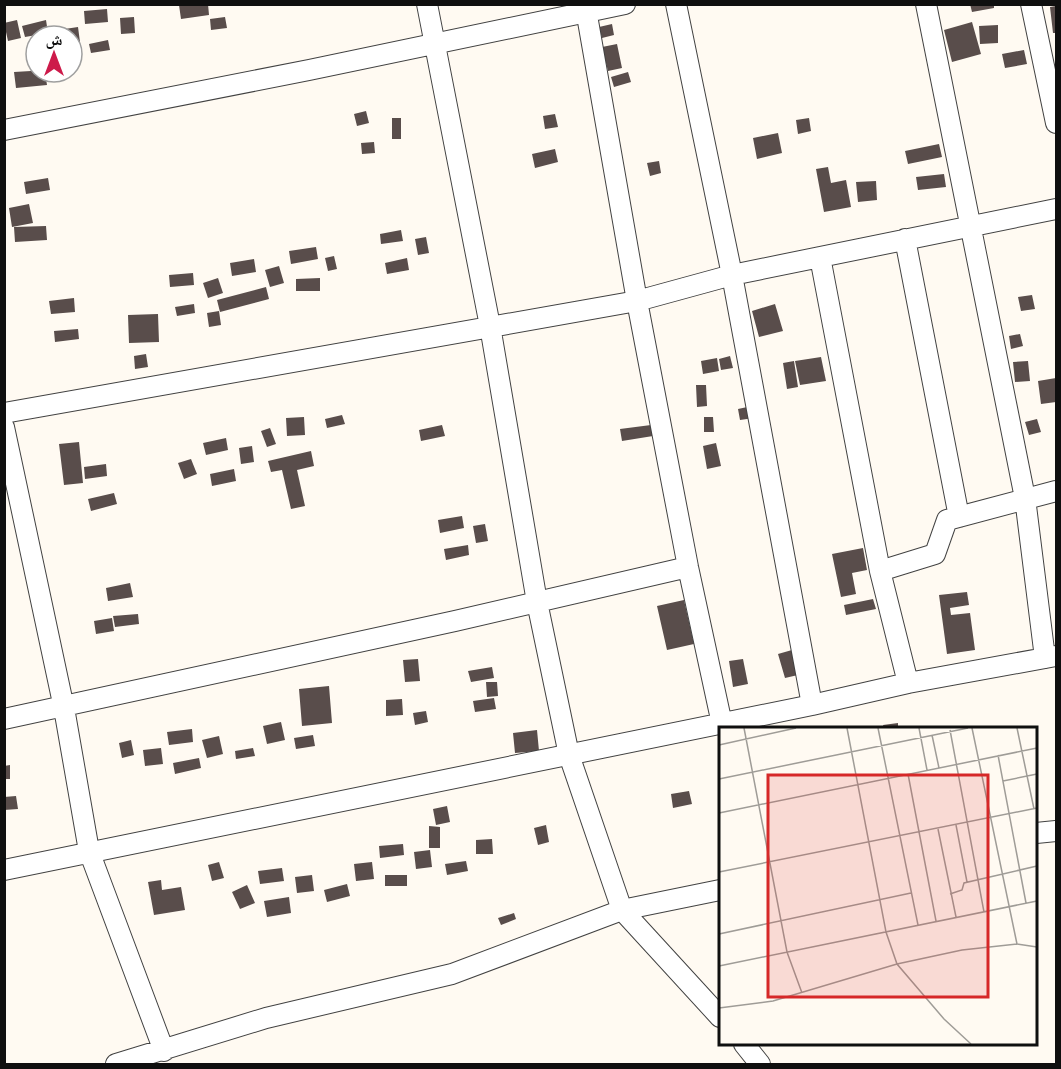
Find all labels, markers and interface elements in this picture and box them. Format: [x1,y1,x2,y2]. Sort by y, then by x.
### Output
north arrow [24,24,84,84]
text: ش [46,28,63,50]
inset map [719,727,1037,1045]

